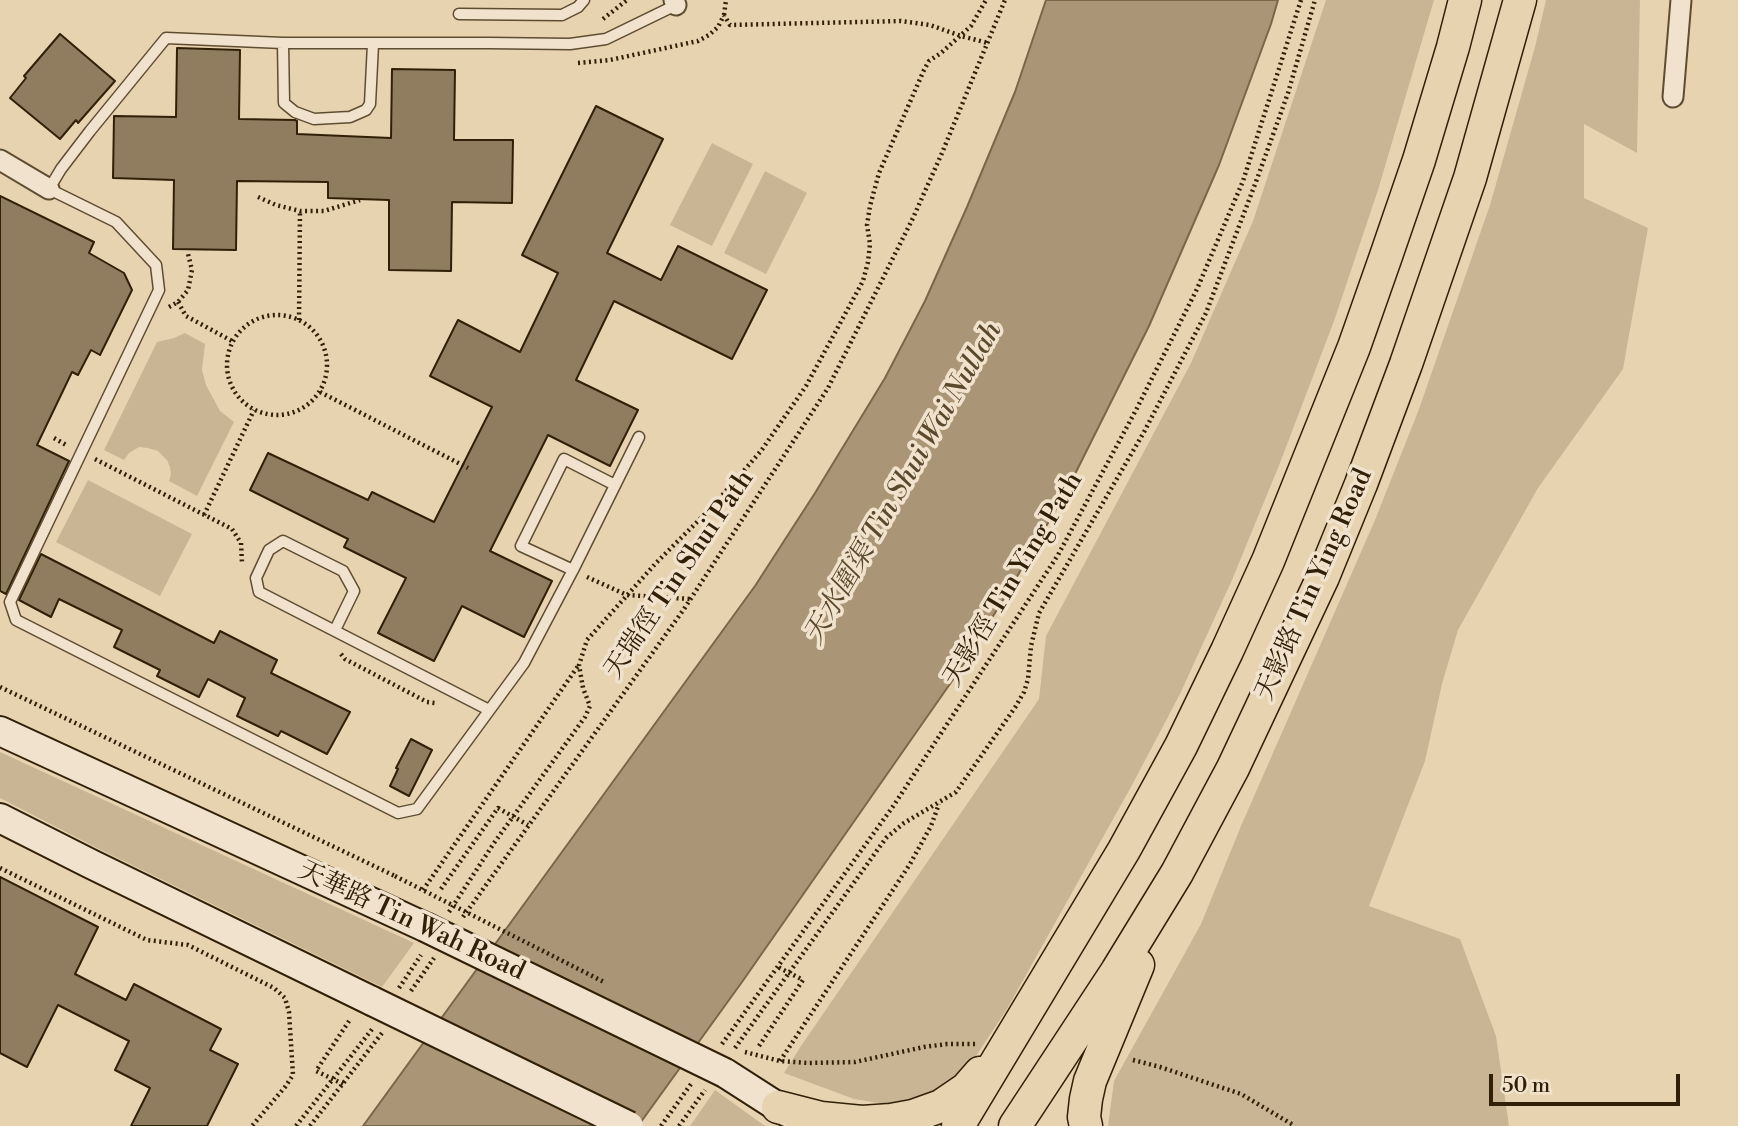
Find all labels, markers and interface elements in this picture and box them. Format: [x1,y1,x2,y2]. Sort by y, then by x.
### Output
water label: 天水圍渠 Tin Shui Wai Nullah [798,317,1010,651]
street label: 天影路 Tin Ying Road [1250,464,1380,706]
street label: 天瑞徑 Tin Shui Path [599,465,761,685]
street label: 天影徑 Tin Ying Path [938,467,1090,693]
street label: 天華路 Tin Wah Road [292,856,530,988]
scale bar [1493,1060,1684,1104]
text: 50 m [1502,1073,1550,1099]

